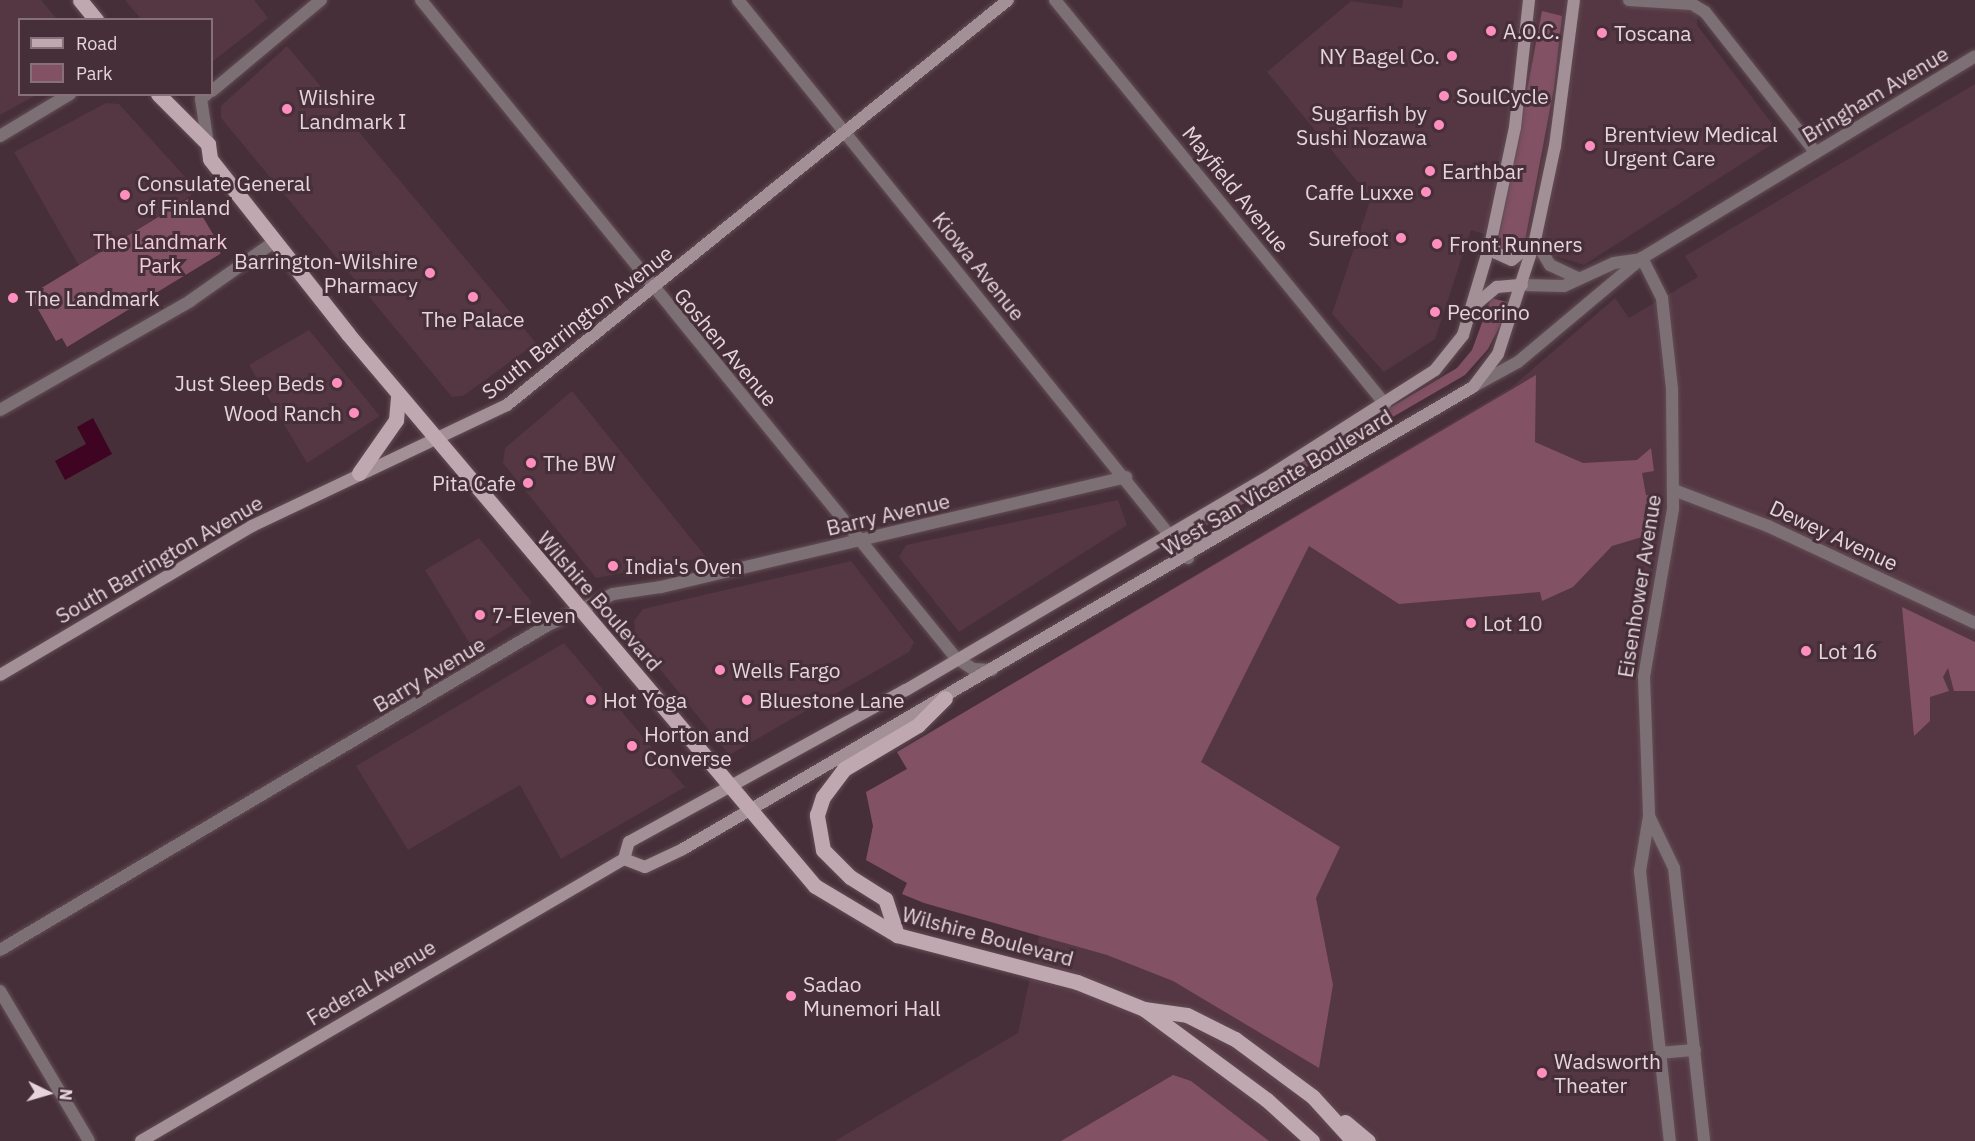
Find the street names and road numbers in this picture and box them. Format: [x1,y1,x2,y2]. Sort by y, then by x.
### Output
street label: Bringham Avenue [1797,40,1953,148]
street label: Mayfield Avenue [1177,121,1295,257]
street label: Kiowa Avenue [928,207,1030,325]
street label: South Barrington Avenue [477,240,677,404]
street label: Goshen Avenue [669,283,783,411]
street label: West San Vicente Boulevard [1157,403,1397,561]
street label: Barry Avenue [824,488,952,540]
street label: South Barrington Avenue [51,489,267,629]
street label: Eisenhower Avenue [1612,493,1666,679]
street label: Dewey Avenue [1766,494,1902,576]
street label: Wilshire Boulevard [533,526,667,676]
street label: Barry Avenue [368,631,490,717]
street label: Wilshire Boulevard [899,901,1077,971]
street label: Federal Avenue [302,934,440,1030]

